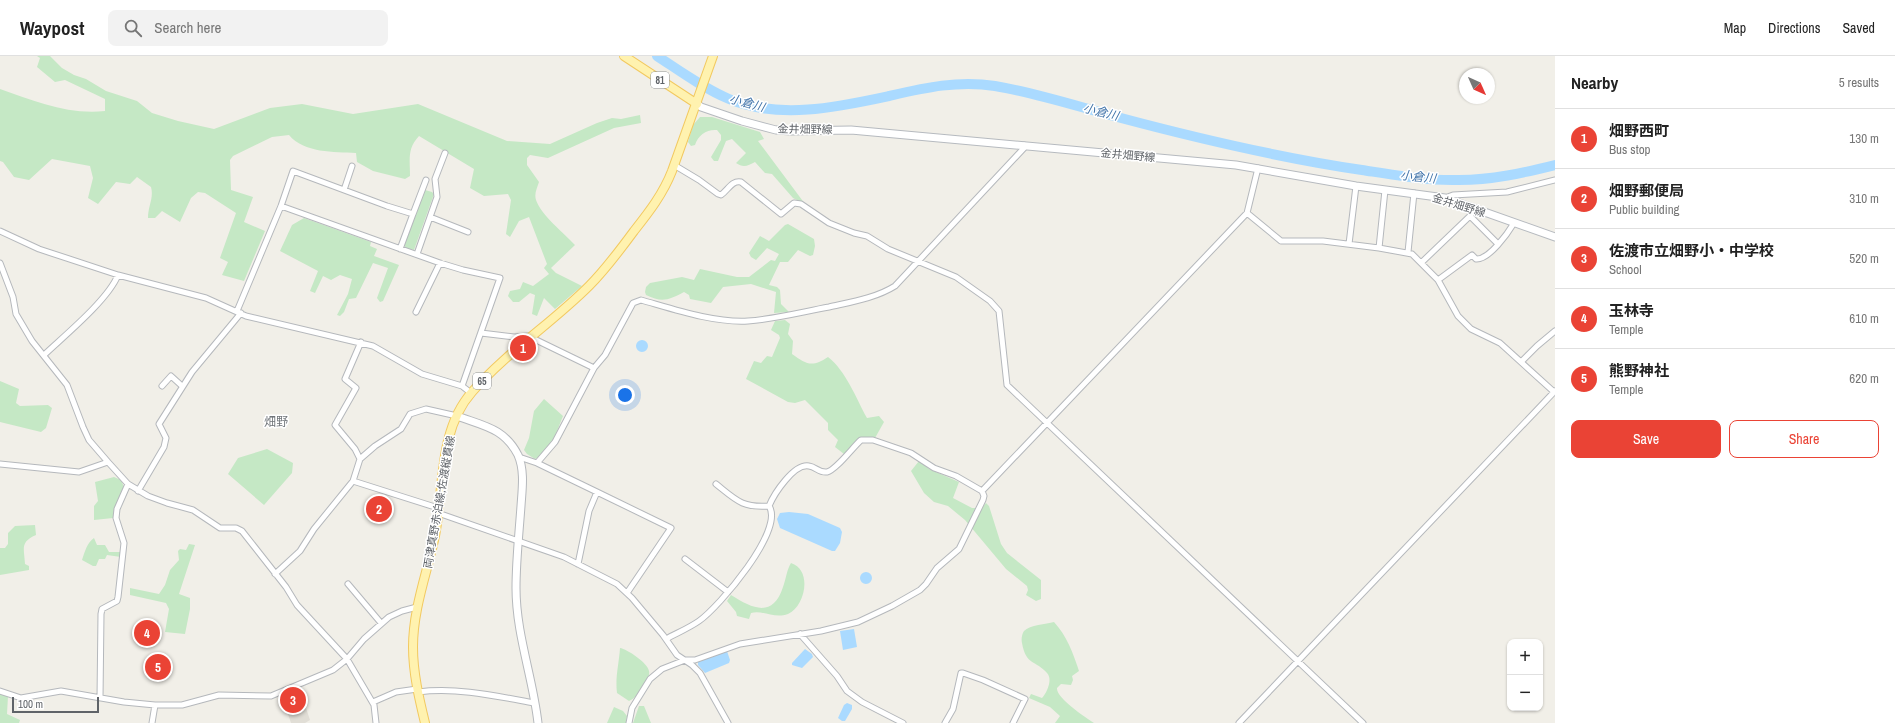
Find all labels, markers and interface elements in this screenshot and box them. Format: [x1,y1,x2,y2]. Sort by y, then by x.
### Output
search box [108,10,388,46]
text: Waypost [20,15,84,41]
icon: search [122,17,144,39]
text: Search here [154,17,221,38]
text: Map [1724,19,1746,37]
text: Directions [1768,19,1820,37]
text: Saved [1842,19,1875,37]
north arrow [1459,68,1495,104]
text: Nearby [1571,71,1618,94]
road number: 81 [651,72,669,88]
text: 5 results [1839,74,1879,91]
water label: 小倉川 [728,91,768,116]
water label: 小倉川 [1082,100,1122,125]
text: 畑野西町 [1609,120,1669,141]
street label: 金井畑野線 [777,122,833,136]
text: 1 [1581,130,1587,147]
text: 130 m [1849,130,1879,147]
text: Bus stop [1609,141,1650,158]
street label: 金井畑野線 [1100,146,1156,164]
water label: 小倉川 [1399,167,1439,187]
text: 畑野郵便局 [1609,180,1684,201]
street label: 金井畑野線 [1431,190,1487,220]
text: 2 [1581,190,1587,207]
text: 310 m [1849,190,1879,207]
text: Public building [1609,201,1680,218]
text: 佐渡市立畑野小・中学校 [1609,240,1774,261]
text: 3 [1581,250,1587,267]
text: 520 m [1849,250,1879,267]
text: School [1609,261,1642,278]
text: 玉林寺 [1609,300,1654,321]
text: 4 [1581,310,1587,327]
text: 610 m [1849,310,1879,327]
text: Temple [1609,321,1643,338]
pin: 1 [510,333,536,363]
text: 熊野神社 [1609,360,1669,381]
text: 5 [1581,370,1587,387]
text: 620 m [1849,370,1879,387]
road number: 65 [473,373,491,389]
text: Temple [1609,381,1643,398]
your location [615,385,635,405]
district label: 畑野 [264,414,288,430]
button: Save [1571,420,1721,458]
button: Share [1729,420,1879,458]
street label: 両津真野赤泊線;佐渡縦貫線 [420,435,458,569]
pin: 2 [366,494,392,524]
pin: 4 [134,618,160,648]
map controls [1507,639,1543,711]
button: + [1507,639,1543,675]
pin: 5 [145,652,171,682]
button: − [1507,675,1543,711]
pin: 3 [280,685,306,715]
scale bar [12,695,99,714]
text: 100 m [18,697,43,711]

